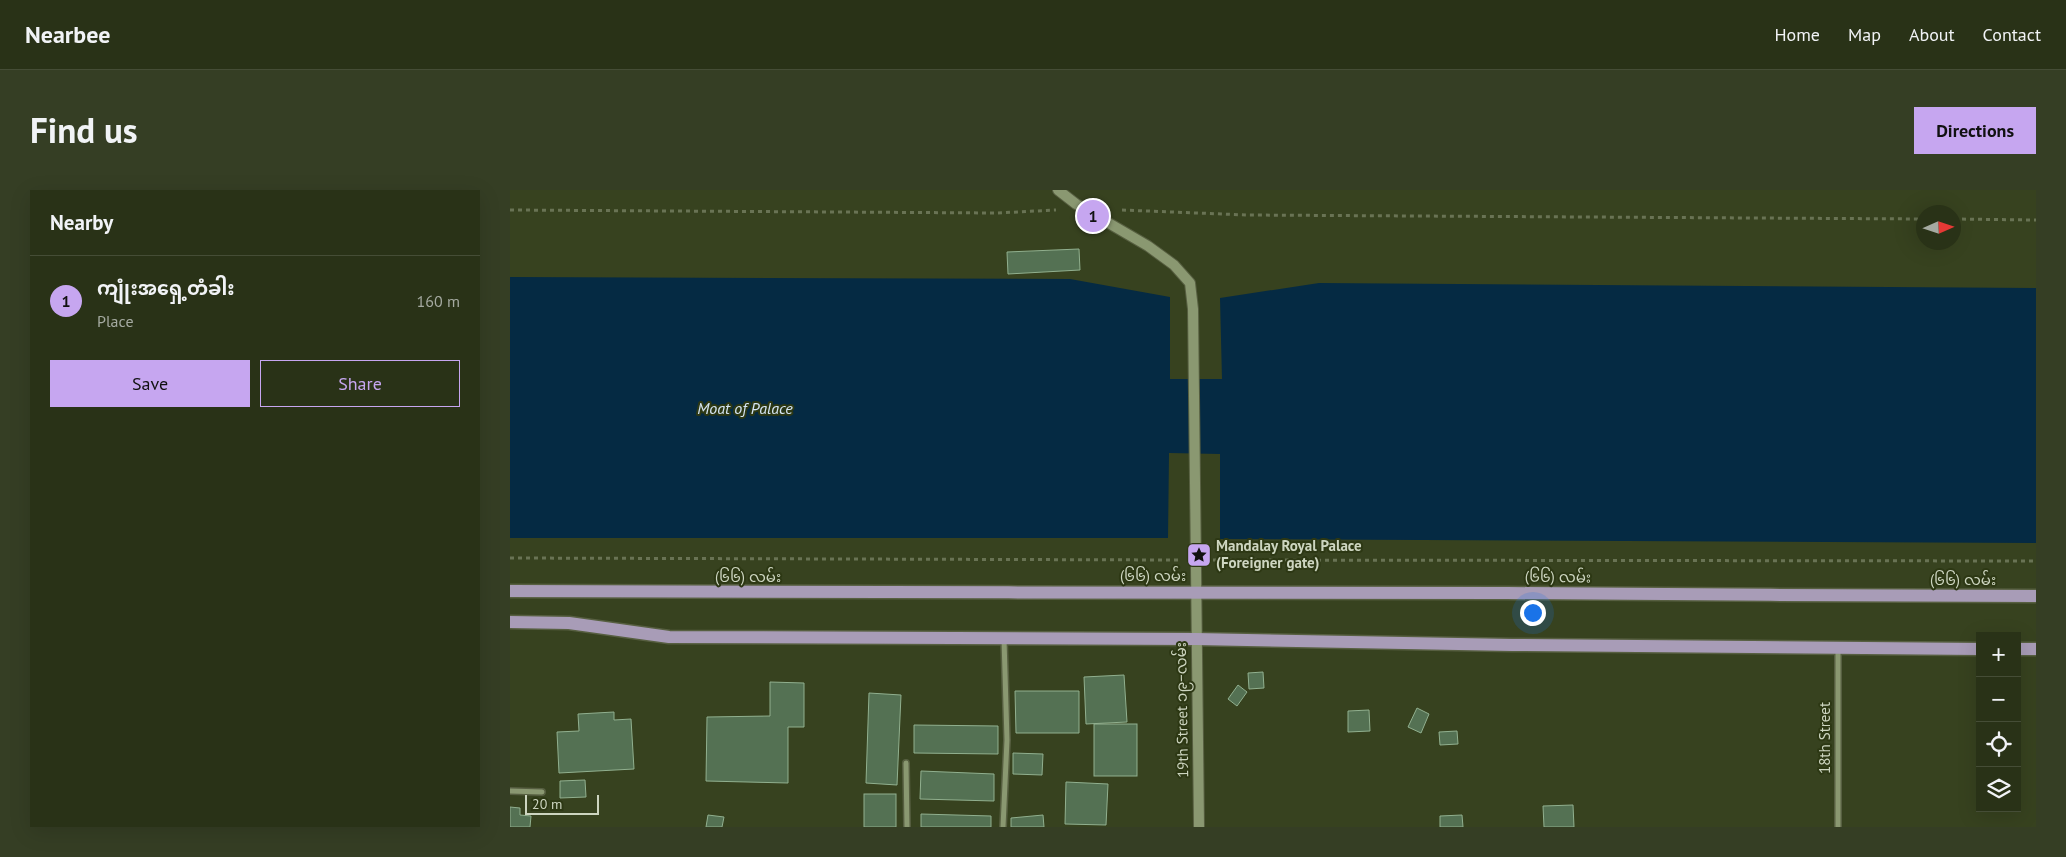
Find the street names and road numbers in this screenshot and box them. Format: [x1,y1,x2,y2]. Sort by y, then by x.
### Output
street label: (၆၆) လမ်း [1120,566,1186,585]
street label: (၆၆) လမ်း [1525,566,1591,587]
street label: (၆၆) လမ်း [715,567,781,586]
street label: (၆၆) လမ်း [1930,570,1996,589]
street label: 19th Street ၁၉−လမ်း [1171,642,1195,778]
street label: 18th Street [1815,702,1834,774]

